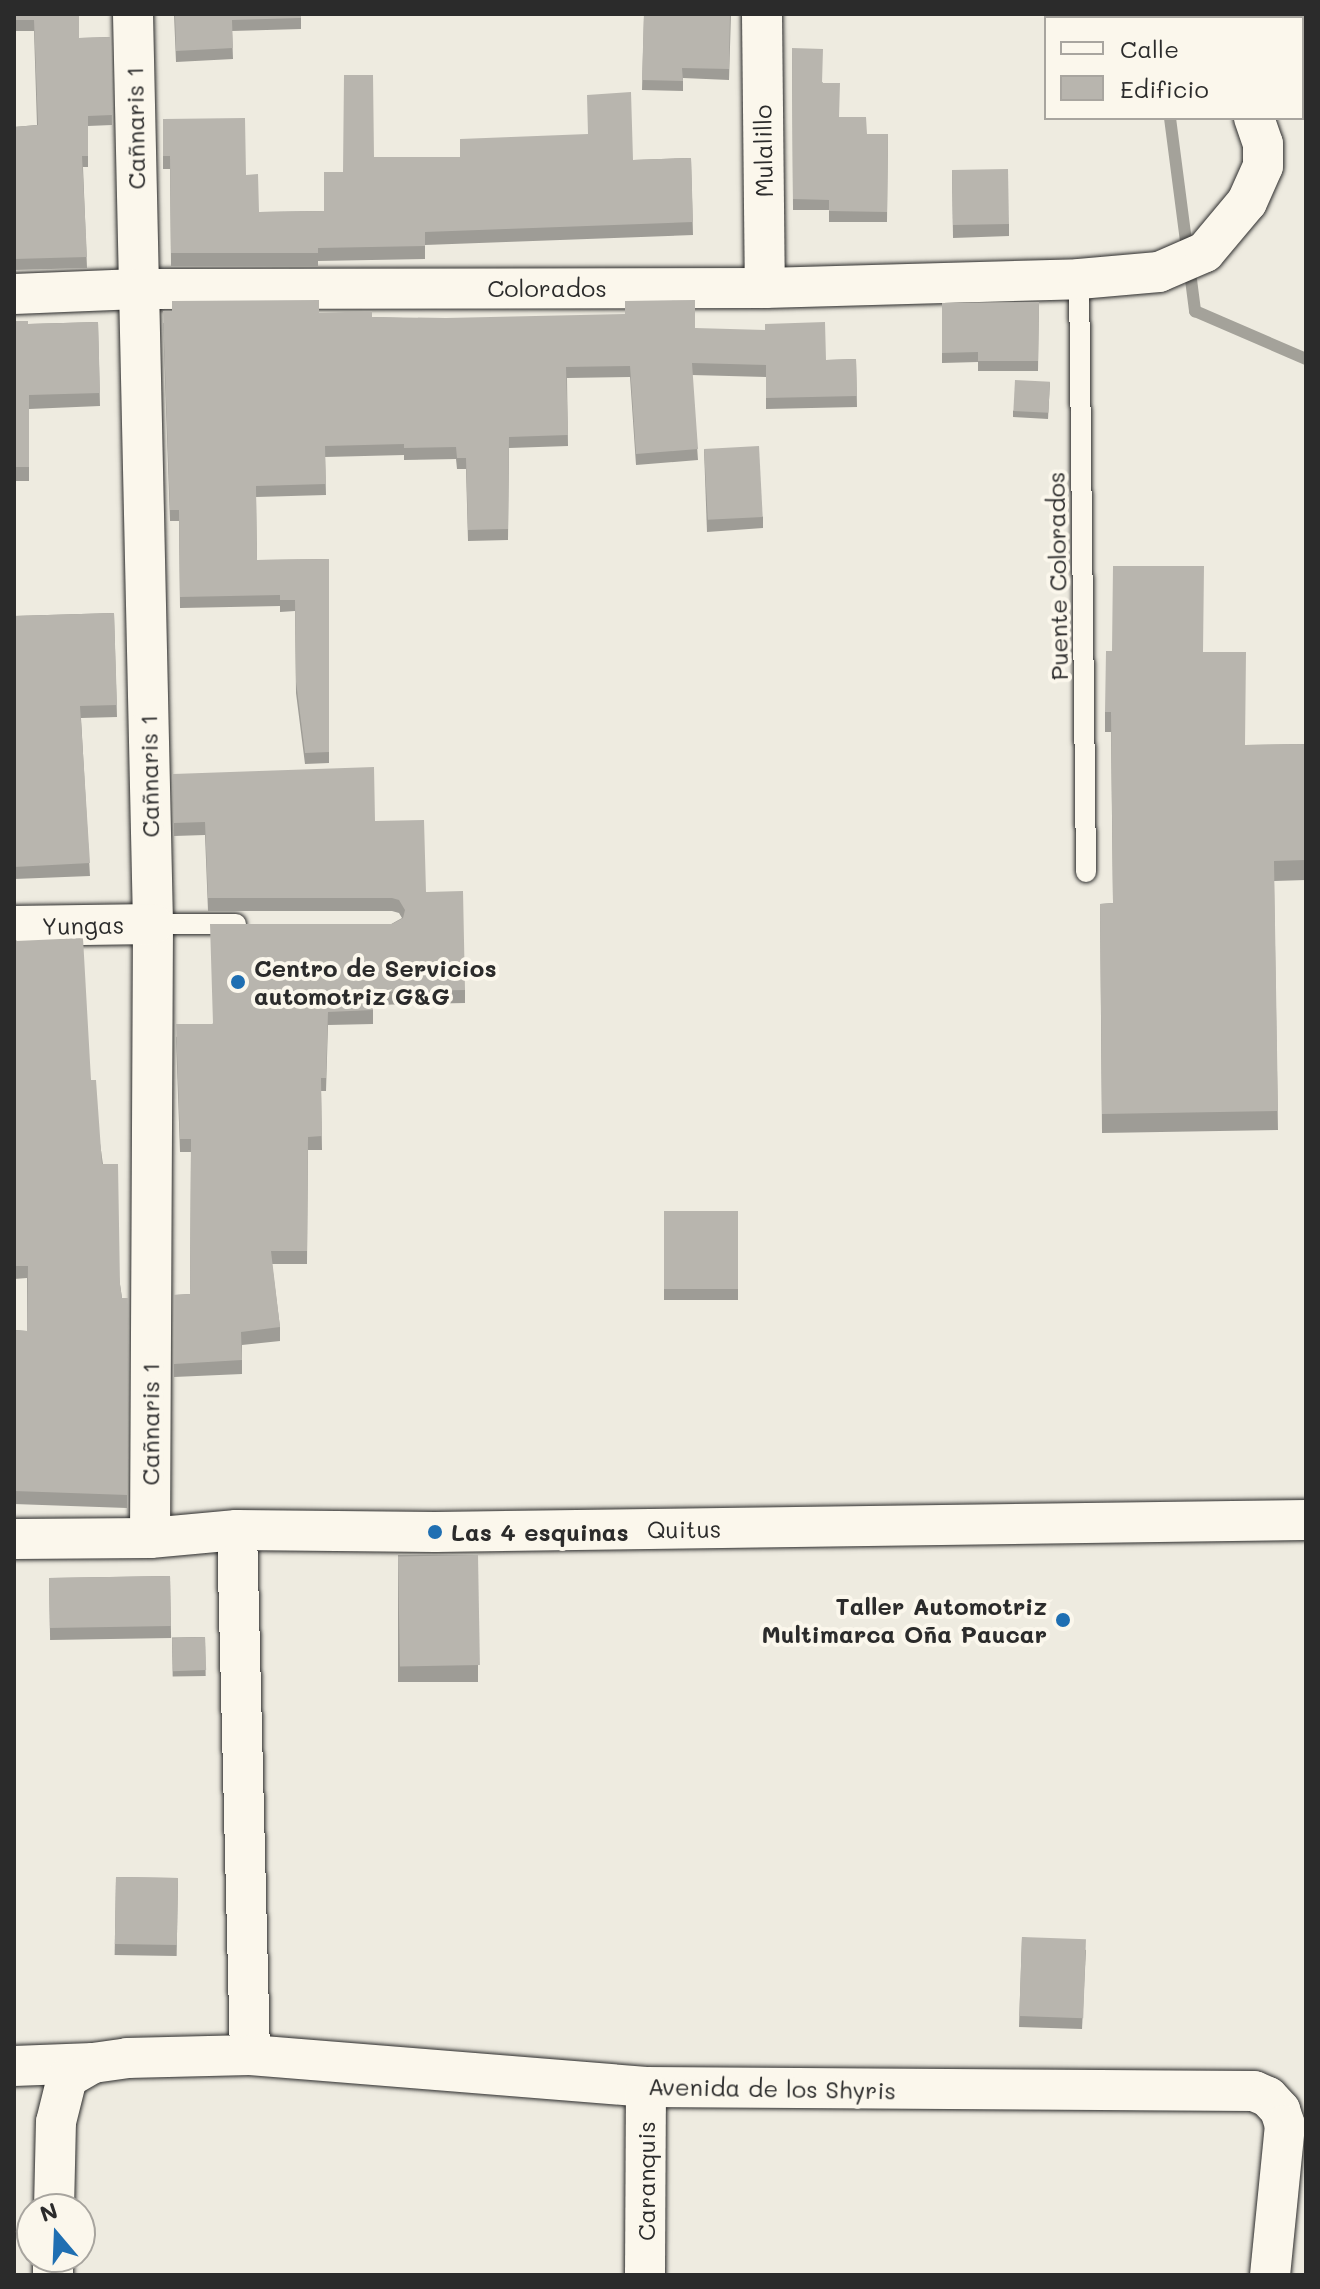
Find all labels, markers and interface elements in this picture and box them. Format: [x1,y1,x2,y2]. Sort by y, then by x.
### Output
legend [1044,16,1304,120]
text: Calle [1120,33,1179,64]
street label: Cañnaris 1 [120,66,150,190]
text: Edificio [1120,73,1209,104]
street label: Mulalillo [748,104,778,198]
street label: Colorados [487,274,607,302]
street label: Puente Colorados [1041,471,1073,681]
street label: Cañnaris 1 [134,714,164,838]
street label: Yungas [41,910,125,940]
place label: Centro de Servicios automotriz G&G [254,954,496,1010]
marker: Centro de Servicios automotriz G&G [229,973,247,991]
street label: Cañnaris 1 [136,1362,164,1486]
street label: Quitus [646,1514,722,1544]
place label: Las 4 esquinas [451,1518,629,1546]
marker: Las 4 esquinas [426,1523,444,1541]
place label: Taller Automotriz Multimarca Oña Paucar [761,1592,1047,1648]
marker: Taller Automotriz Multimarca Oña Paucar [1054,1611,1072,1629]
street label: Avenida de los Shyris [648,2071,896,2105]
street label: Caranquis [632,2121,660,2241]
north arrow [16,2193,96,2273]
text: N [36,2195,61,2228]

